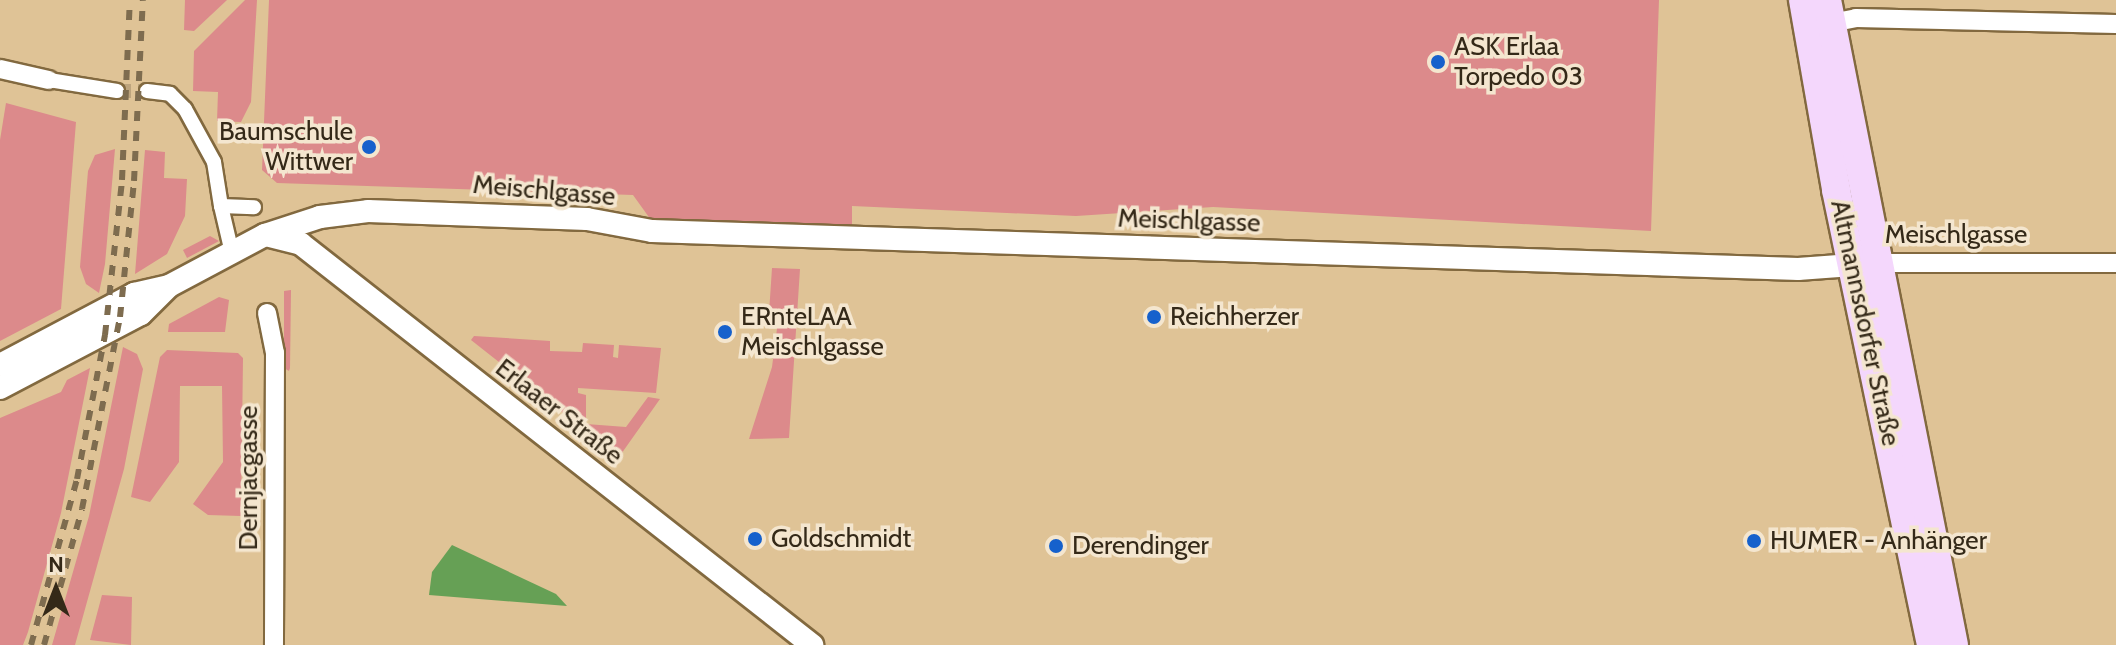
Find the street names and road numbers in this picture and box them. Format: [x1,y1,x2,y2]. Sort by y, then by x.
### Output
street label: Meischlgasse [472,169,616,213]
street label: Altmannsdorfer Straße [1824,197,1906,449]
street label: Meischlgasse [1117,203,1261,239]
street label: Meischlgasse [1885,219,2027,251]
street label: Erlaaer Straße [489,353,629,471]
street label: Dernjacgasse [233,406,265,550]

